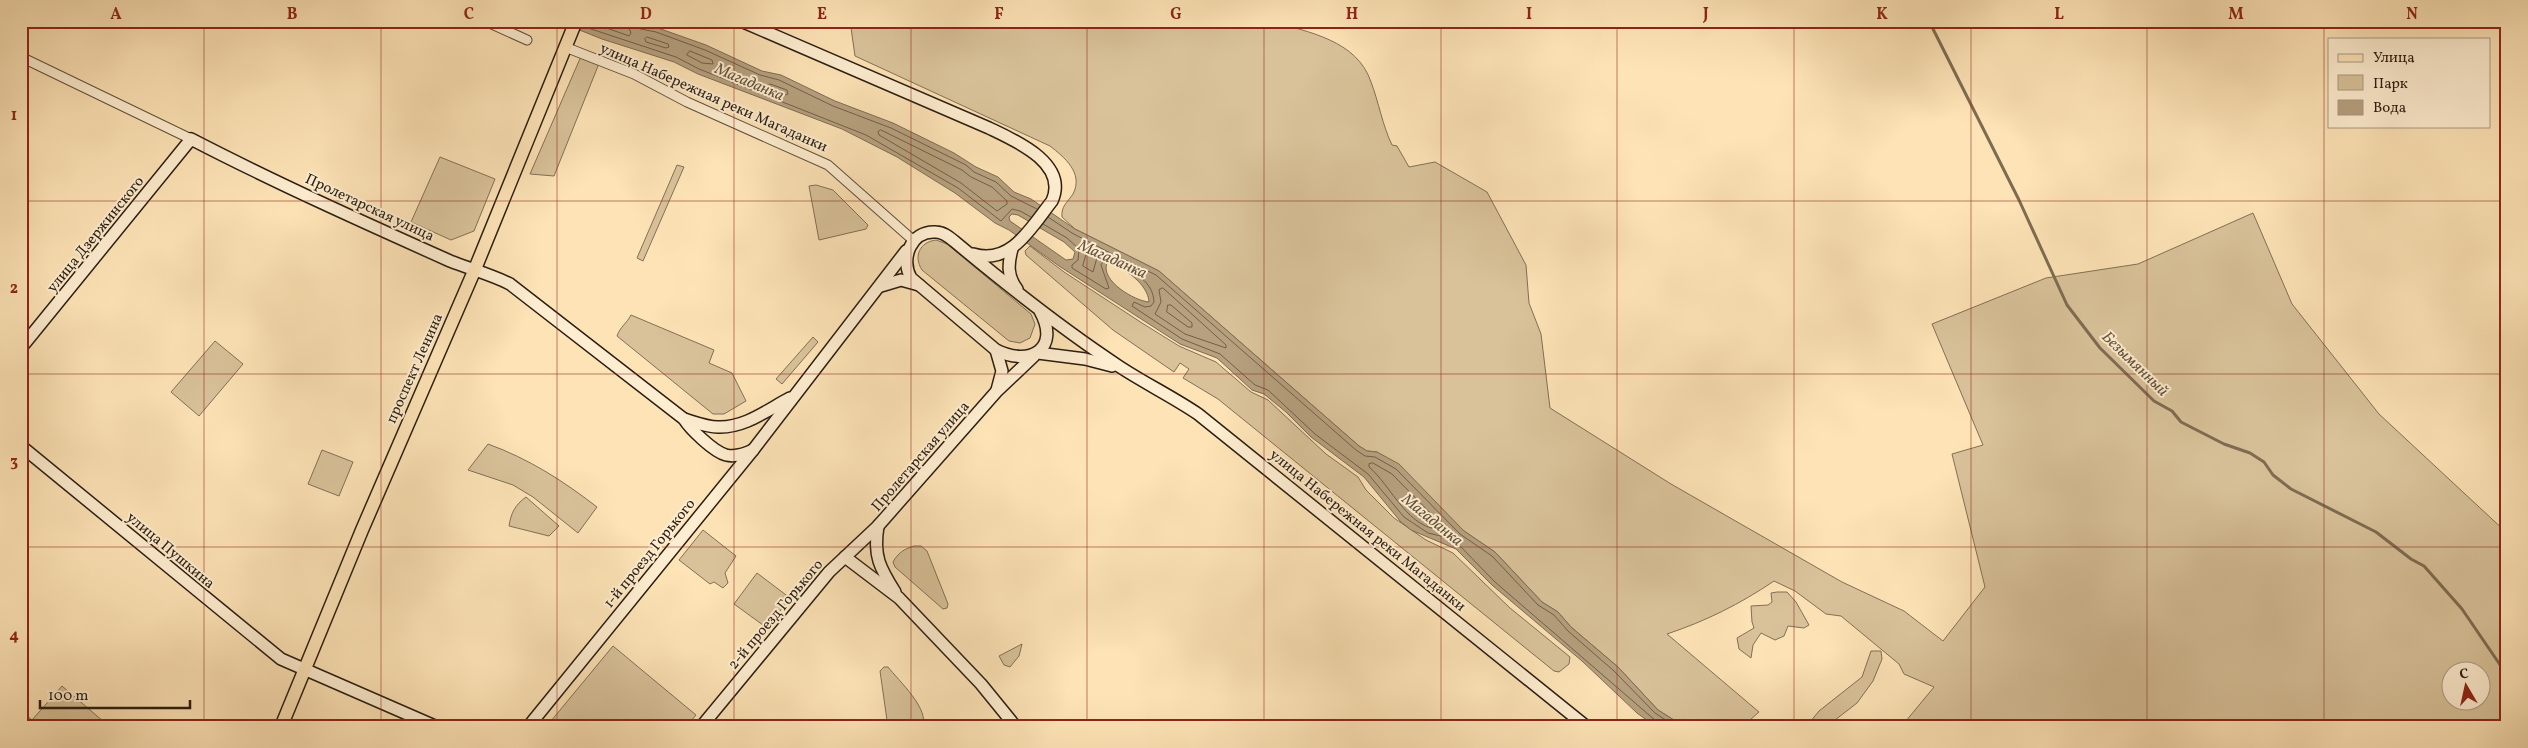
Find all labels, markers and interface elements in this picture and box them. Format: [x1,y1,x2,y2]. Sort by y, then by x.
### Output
text: A [110,4,122,26]
text: B [287,4,298,26]
text: C [464,4,474,26]
text: D [640,4,652,26]
text: E [817,4,827,26]
text: F [994,4,1004,26]
text: G [1170,4,1182,26]
text: H [1346,4,1358,26]
text: I [1526,4,1532,26]
text: J [1702,4,1709,26]
text: K [1876,4,1888,26]
text: L [2054,4,2064,26]
text: M [2228,4,2244,26]
text: N [2406,4,2418,26]
legend [2328,38,2490,128]
street label: улица Набережная реки Магаданки [596,39,831,158]
text: Улица [2373,48,2415,69]
water label: Магаданка [710,58,787,107]
text: Парк [2373,74,2408,95]
text: Вода [2373,98,2406,119]
text: 1 [11,105,17,127]
street label: Пролетарская улица [301,169,437,248]
street label: улица Дзержинского [43,172,150,298]
water label: Магаданка [1073,235,1150,285]
text: 2 [10,278,18,300]
street label: проспект Ленина [382,310,449,427]
water label: Безымянный [2096,327,2173,402]
street label: Пролетарская улица [867,397,975,517]
street label: улица Набережная реки Магаданки [1264,445,1470,617]
text: 3 [10,451,18,473]
water label: Магаданка [1396,488,1467,552]
street label: 1-й проезд Горького [599,495,701,613]
street label: улица Пушкина [121,508,219,594]
street label: 2-й проезд Горького [724,555,829,675]
text: 4 [9,625,19,647]
north arrow [2440,660,2490,710]
text: С [2458,665,2470,685]
scale bar [40,678,190,710]
text: 100 m [48,686,88,707]

